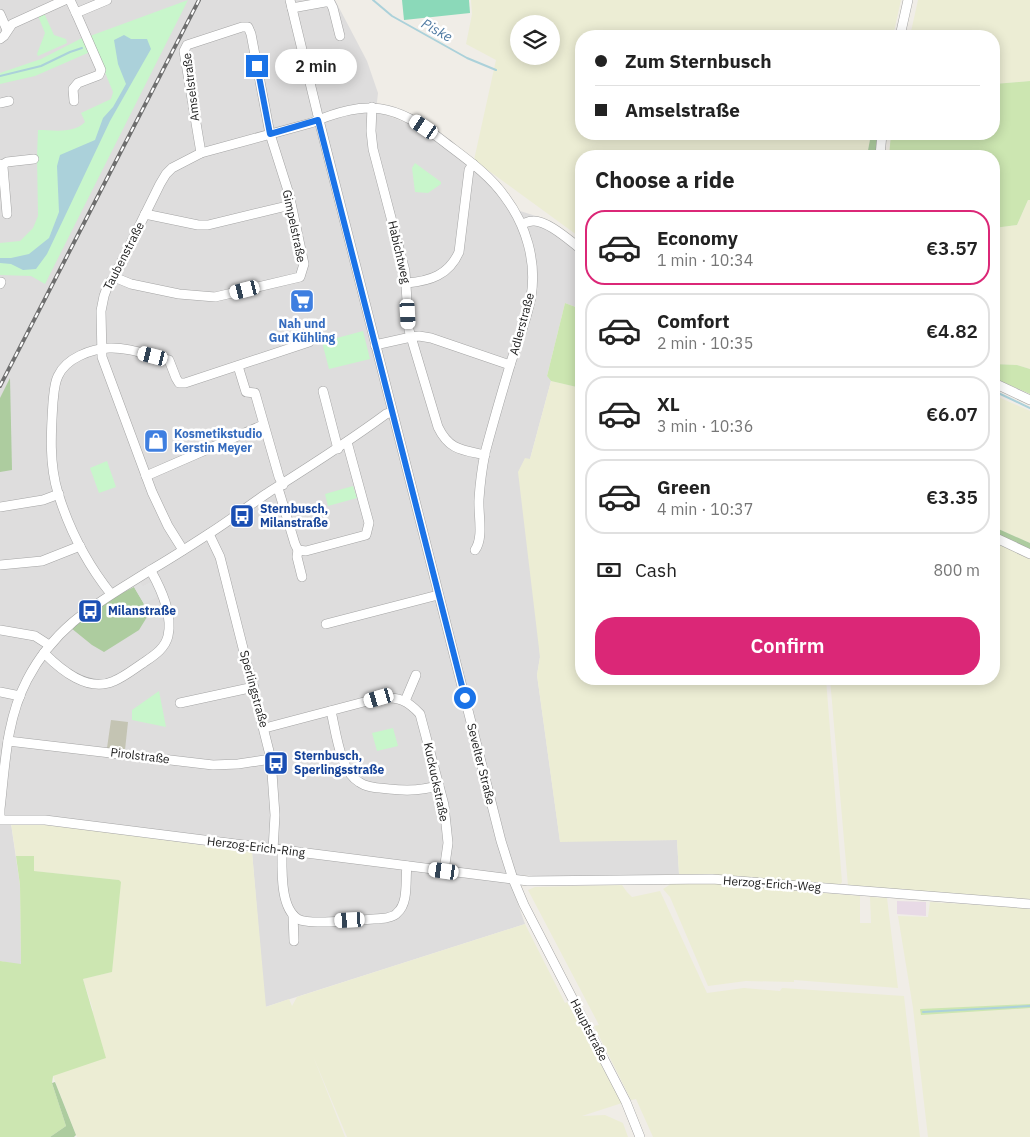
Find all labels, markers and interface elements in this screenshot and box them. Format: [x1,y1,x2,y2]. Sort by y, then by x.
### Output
water label: Piske [418,14,456,46]
map controls [510,15,560,65]
button: layers [510,15,560,65]
callout: 2 min [274,48,357,84]
text: Zum Sternbusch [625,49,771,73]
street label: Amselstraße [179,52,202,122]
route end [246,55,268,77]
text: 2 min [295,56,337,76]
text: Amselstraße [625,98,740,122]
car [407,112,440,142]
text: Choose a ride [595,165,735,194]
street label: Gimpelstraße [279,188,310,264]
street label: Taubenstraße [100,219,147,292]
street label: Habichtweg [385,219,414,285]
icon: car [597,225,642,270]
text: Economy [657,226,738,250]
text: €3.57 [926,236,978,260]
text: 1 min · 10:34 [657,250,753,270]
car [228,279,261,301]
supermarket icon: Nah und Gut Kühling [289,288,315,314]
street label: Adlerstraße [506,291,537,357]
car [399,299,416,329]
icon: car [597,308,642,353]
text: Comfort [657,309,730,333]
place label: Nah und Gut Kühling [269,316,336,345]
text: €4.82 [926,319,978,343]
text: 2 min · 10:35 [657,333,753,353]
car [136,345,169,367]
icon: car [597,391,642,436]
text: XL [657,392,680,416]
text: €6.07 [926,402,978,426]
text: 3 min · 10:36 [657,416,753,436]
place label: Kosmetikstudio Kerstin Meyer [174,426,263,455]
shop icon: Kosmetikstudio Kerstin Meyer [143,428,169,454]
icon: car [597,474,642,519]
text: Green [657,475,711,499]
text: €3.35 [926,485,978,509]
text: 4 min · 10:37 [657,499,753,519]
place label: Sternbusch, Milanstraße [260,501,328,530]
bus stop icon: Sternbusch, Milanstraße [229,503,255,529]
icon: cash [595,556,623,584]
text: Cash [635,558,677,582]
text: 800 m [933,560,980,580]
bus stop icon: Milanstraße [77,598,103,624]
place label: Milanstraße [108,603,176,618]
button: Confirm [595,617,980,675]
street label: Sperlingstraße [237,649,272,730]
car [362,687,395,709]
route start [454,687,476,709]
street label: Sevelter Straße [464,722,499,806]
street label: Kuckuckstraße [421,741,452,823]
street label: Pirolstraße [110,744,171,767]
place label: Sternbusch, Sperlingsstraße [294,748,385,777]
bus stop icon: Sternbusch, Sperlingsstraße [263,750,289,776]
street label: Herzog-Erich-Ring [206,833,307,860]
car [428,861,459,881]
street label: Herzog-Erich-Weg [723,873,822,894]
car [334,912,365,928]
street label: Hauptstraße [567,996,612,1064]

